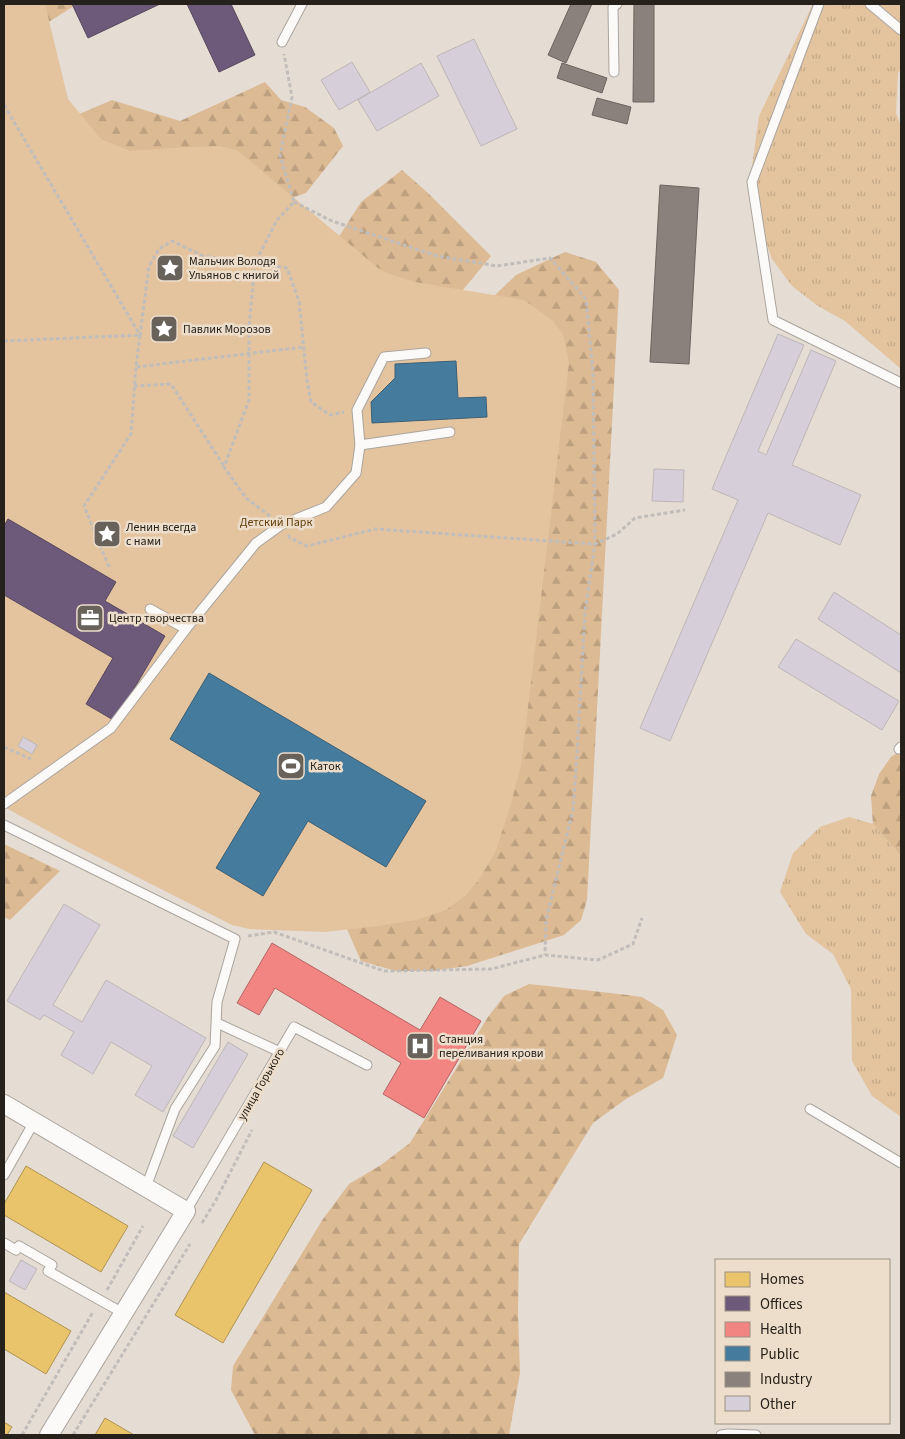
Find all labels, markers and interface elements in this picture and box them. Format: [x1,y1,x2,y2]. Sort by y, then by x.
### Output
place icon: Мальчик Володя Ульянов с книгой [155,253,185,283]
place label: Мальчик Володя Ульянов с книгой [189,253,279,284]
place icon: Павлик Морозов [149,314,179,344]
place label: Павлик Морозов [183,321,271,338]
park label: Детский Парк [240,514,312,531]
place icon: Ленин всегда с нами [92,519,122,549]
place label: Ленин всегда с нами [126,519,196,550]
office icon: Центр творчества [75,603,105,633]
place label: Центр творчества [109,610,204,627]
sports icon: Каток [276,751,306,781]
place label: Каток [310,758,341,775]
hospital icon: Станция переливания крови [405,1031,435,1061]
place label: Станция переливания крови [439,1031,544,1062]
street label: улица Горького [234,1045,289,1123]
legend [715,1259,890,1424]
text: Homes [760,1269,804,1290]
text: Offices [760,1294,803,1315]
text: Health [760,1319,802,1340]
text: Public [760,1344,799,1365]
text: Industry [760,1369,812,1390]
text: Other [760,1394,797,1415]

